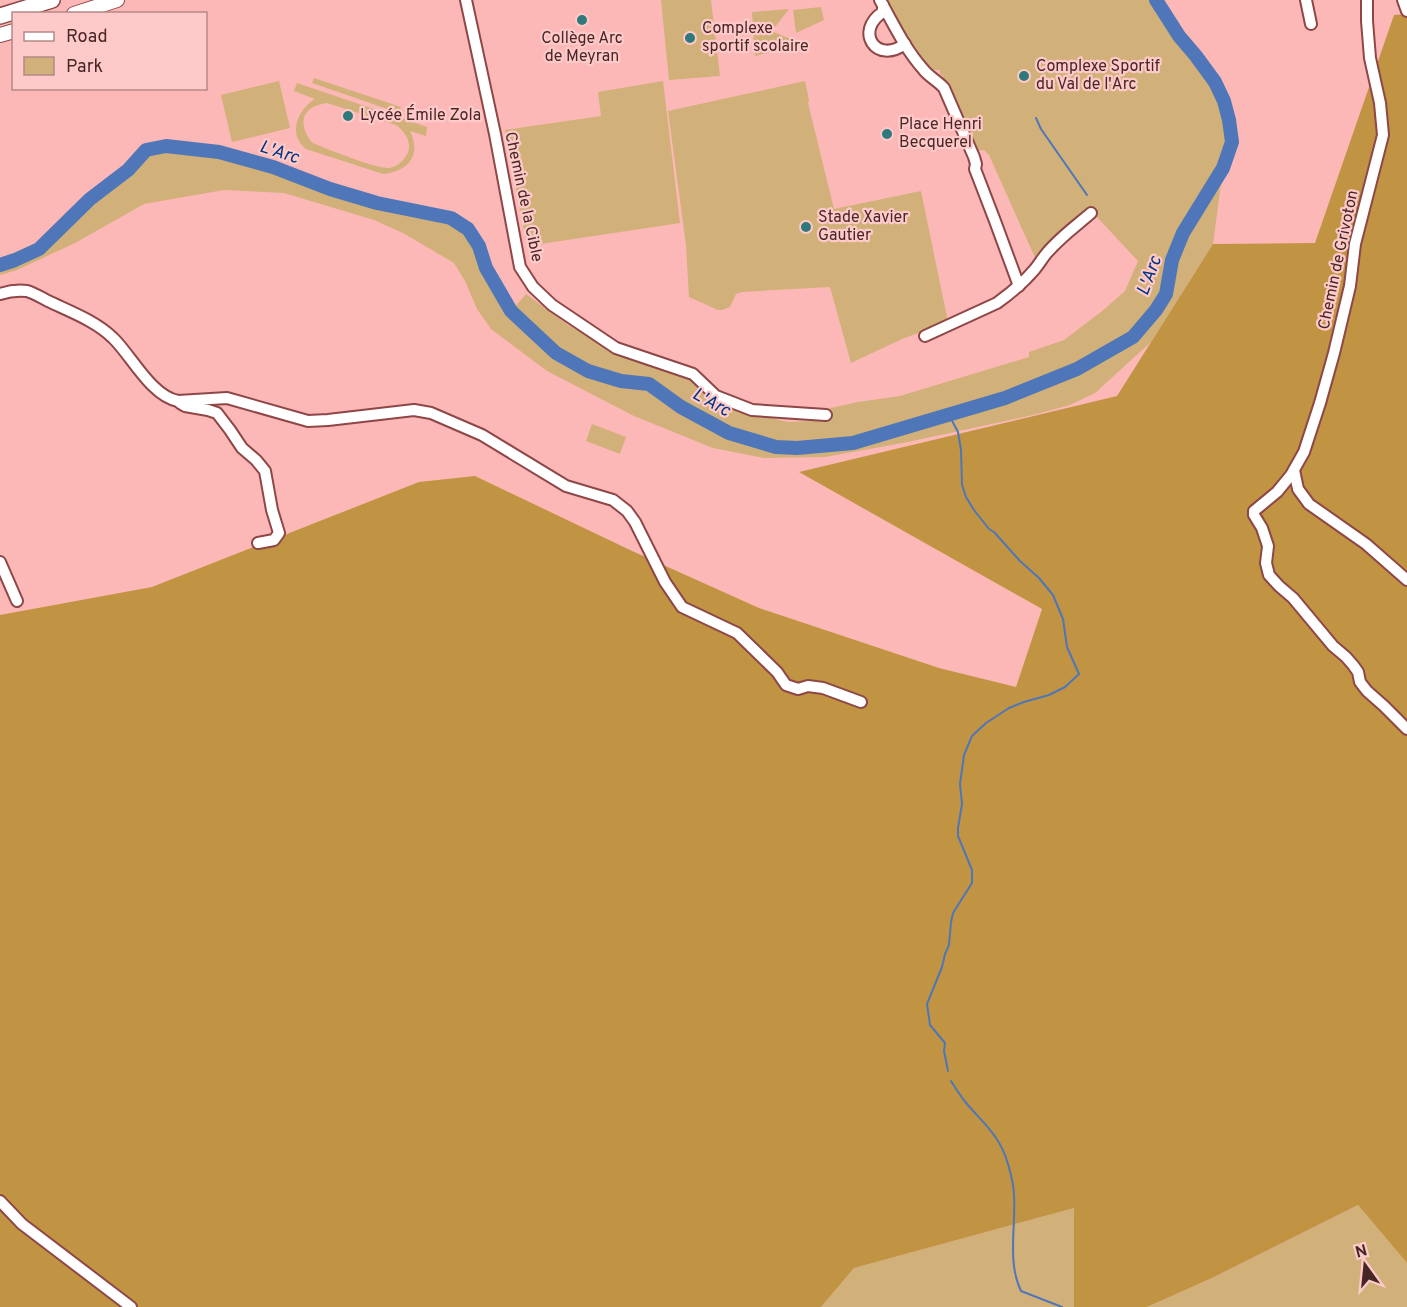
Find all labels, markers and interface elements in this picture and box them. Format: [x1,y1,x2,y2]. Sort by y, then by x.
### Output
legend [12,12,207,90]
marker: Collège Arc de Meyran [575,13,589,27]
place label: Complexe sportif scolaire [702,19,809,57]
text: Road [66,26,108,49]
place label: Collège Arc de Meyran [541,29,623,67]
marker: Complexe sportif scolaire [683,31,697,45]
text: Park [66,56,103,79]
place label: Complexe Sportif du Val de l'Arc [1036,57,1161,95]
marker: Complexe Sportif du Val de l'Arc [1017,69,1031,83]
place label: Lycée Émile Zola [360,104,481,126]
marker: Lycée Émile Zola [341,109,355,123]
place label: Place Henri Becquerel [899,115,982,153]
marker: Place Henri Becquerel [880,127,894,141]
street label: Chemin de la Cible [499,130,547,264]
water label: L'Arc [256,136,302,170]
street label: Chemin de Grivoton [1314,188,1364,332]
place label: Stade Xavier Gautier [818,208,908,246]
marker: Stade Xavier Gautier [799,220,813,234]
water label: L'Arc [1132,253,1168,299]
water label: L'Arc [688,383,734,423]
north arrow [1335,1235,1395,1295]
text: N [1353,1241,1370,1264]

